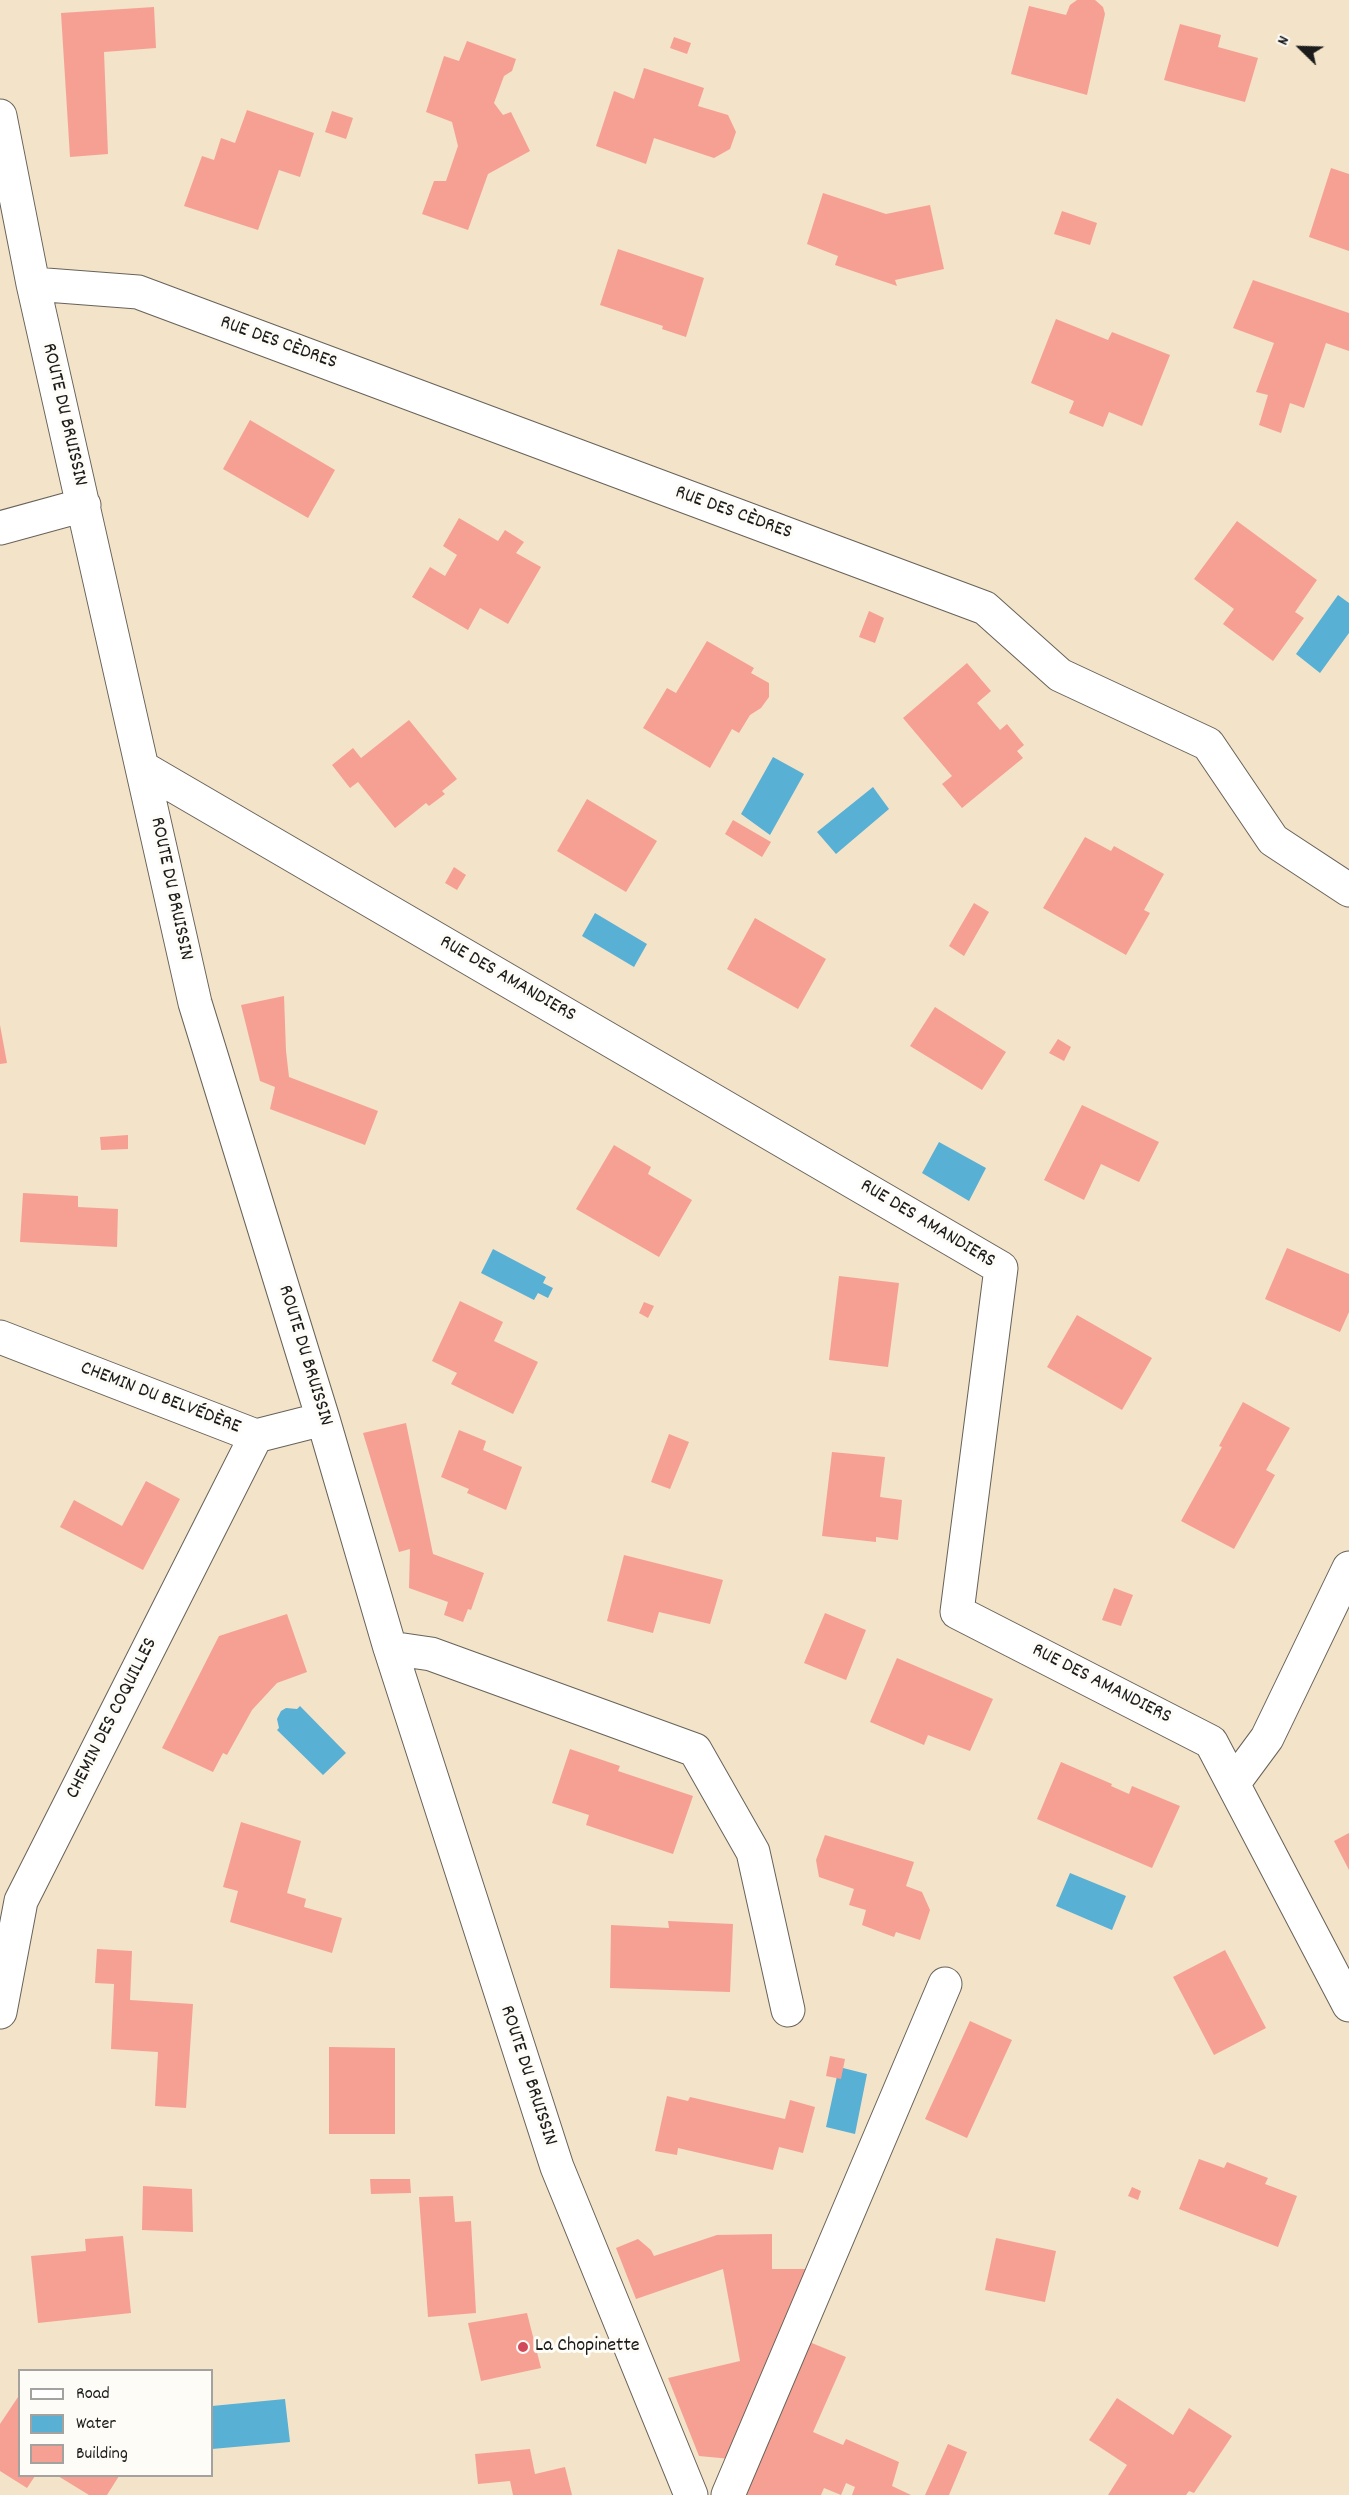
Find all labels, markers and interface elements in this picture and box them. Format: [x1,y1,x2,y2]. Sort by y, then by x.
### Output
north arrow [1271,18,1331,78]
text: N [1272,33,1296,49]
street label: RUE DES CÈDRES [216,312,340,376]
street label: ROUTE DU BRUISSIN [35,341,91,489]
street label: RUE DES CÈDRES [671,482,795,546]
street label: ROUTE DU BRUISSIN [143,815,197,963]
street label: RUE DES AMANDIERS [435,931,579,1029]
street label: RUE DES AMANDIERS [855,1175,999,1275]
street label: ROUTE DU BRUISSIN [271,1283,337,1429]
street label: CHEMIN DU BELVÉDÈRE [76,1357,244,1441]
street label: CHEMIN DES COQUILLES [62,1634,164,1804]
street label: RUE DES AMANDIERS [1027,1639,1175,1731]
street label: ROUTE DU BRUISSIN [493,2003,561,2149]
place label: La Chopinette [535,2335,640,2359]
marker: La Chopinette [516,2340,530,2354]
legend [18,2369,213,2477]
text: Road [76,2382,110,2407]
text: Water [76,2412,116,2437]
text: Building [76,2442,128,2467]

